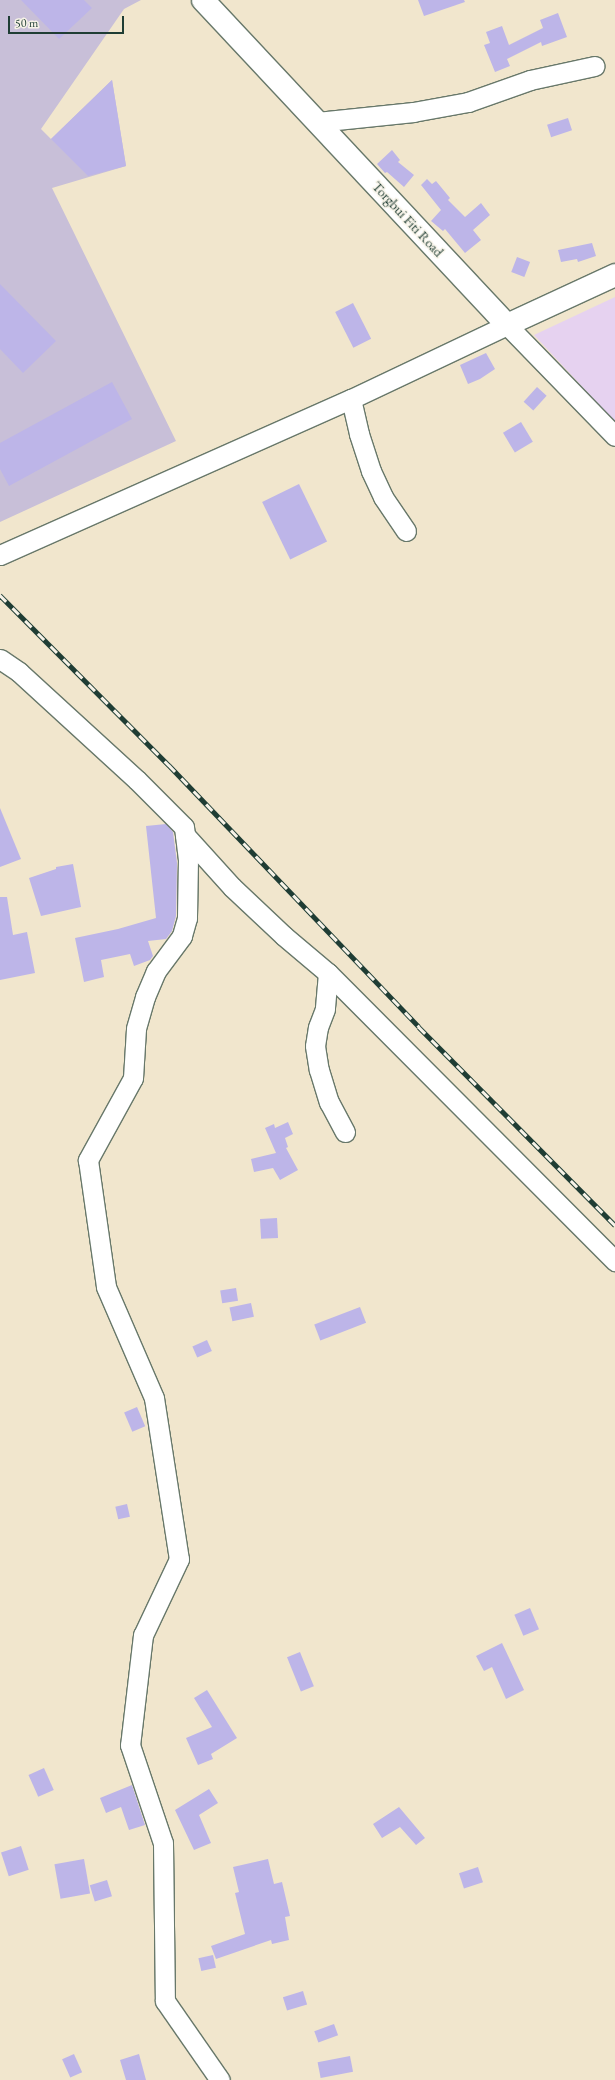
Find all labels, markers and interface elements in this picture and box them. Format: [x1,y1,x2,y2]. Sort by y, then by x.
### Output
scale bar [10,8,126,34]
text: 50 m [15,15,38,31]
street label: Torgbui Fiti Road [369,178,447,260]

